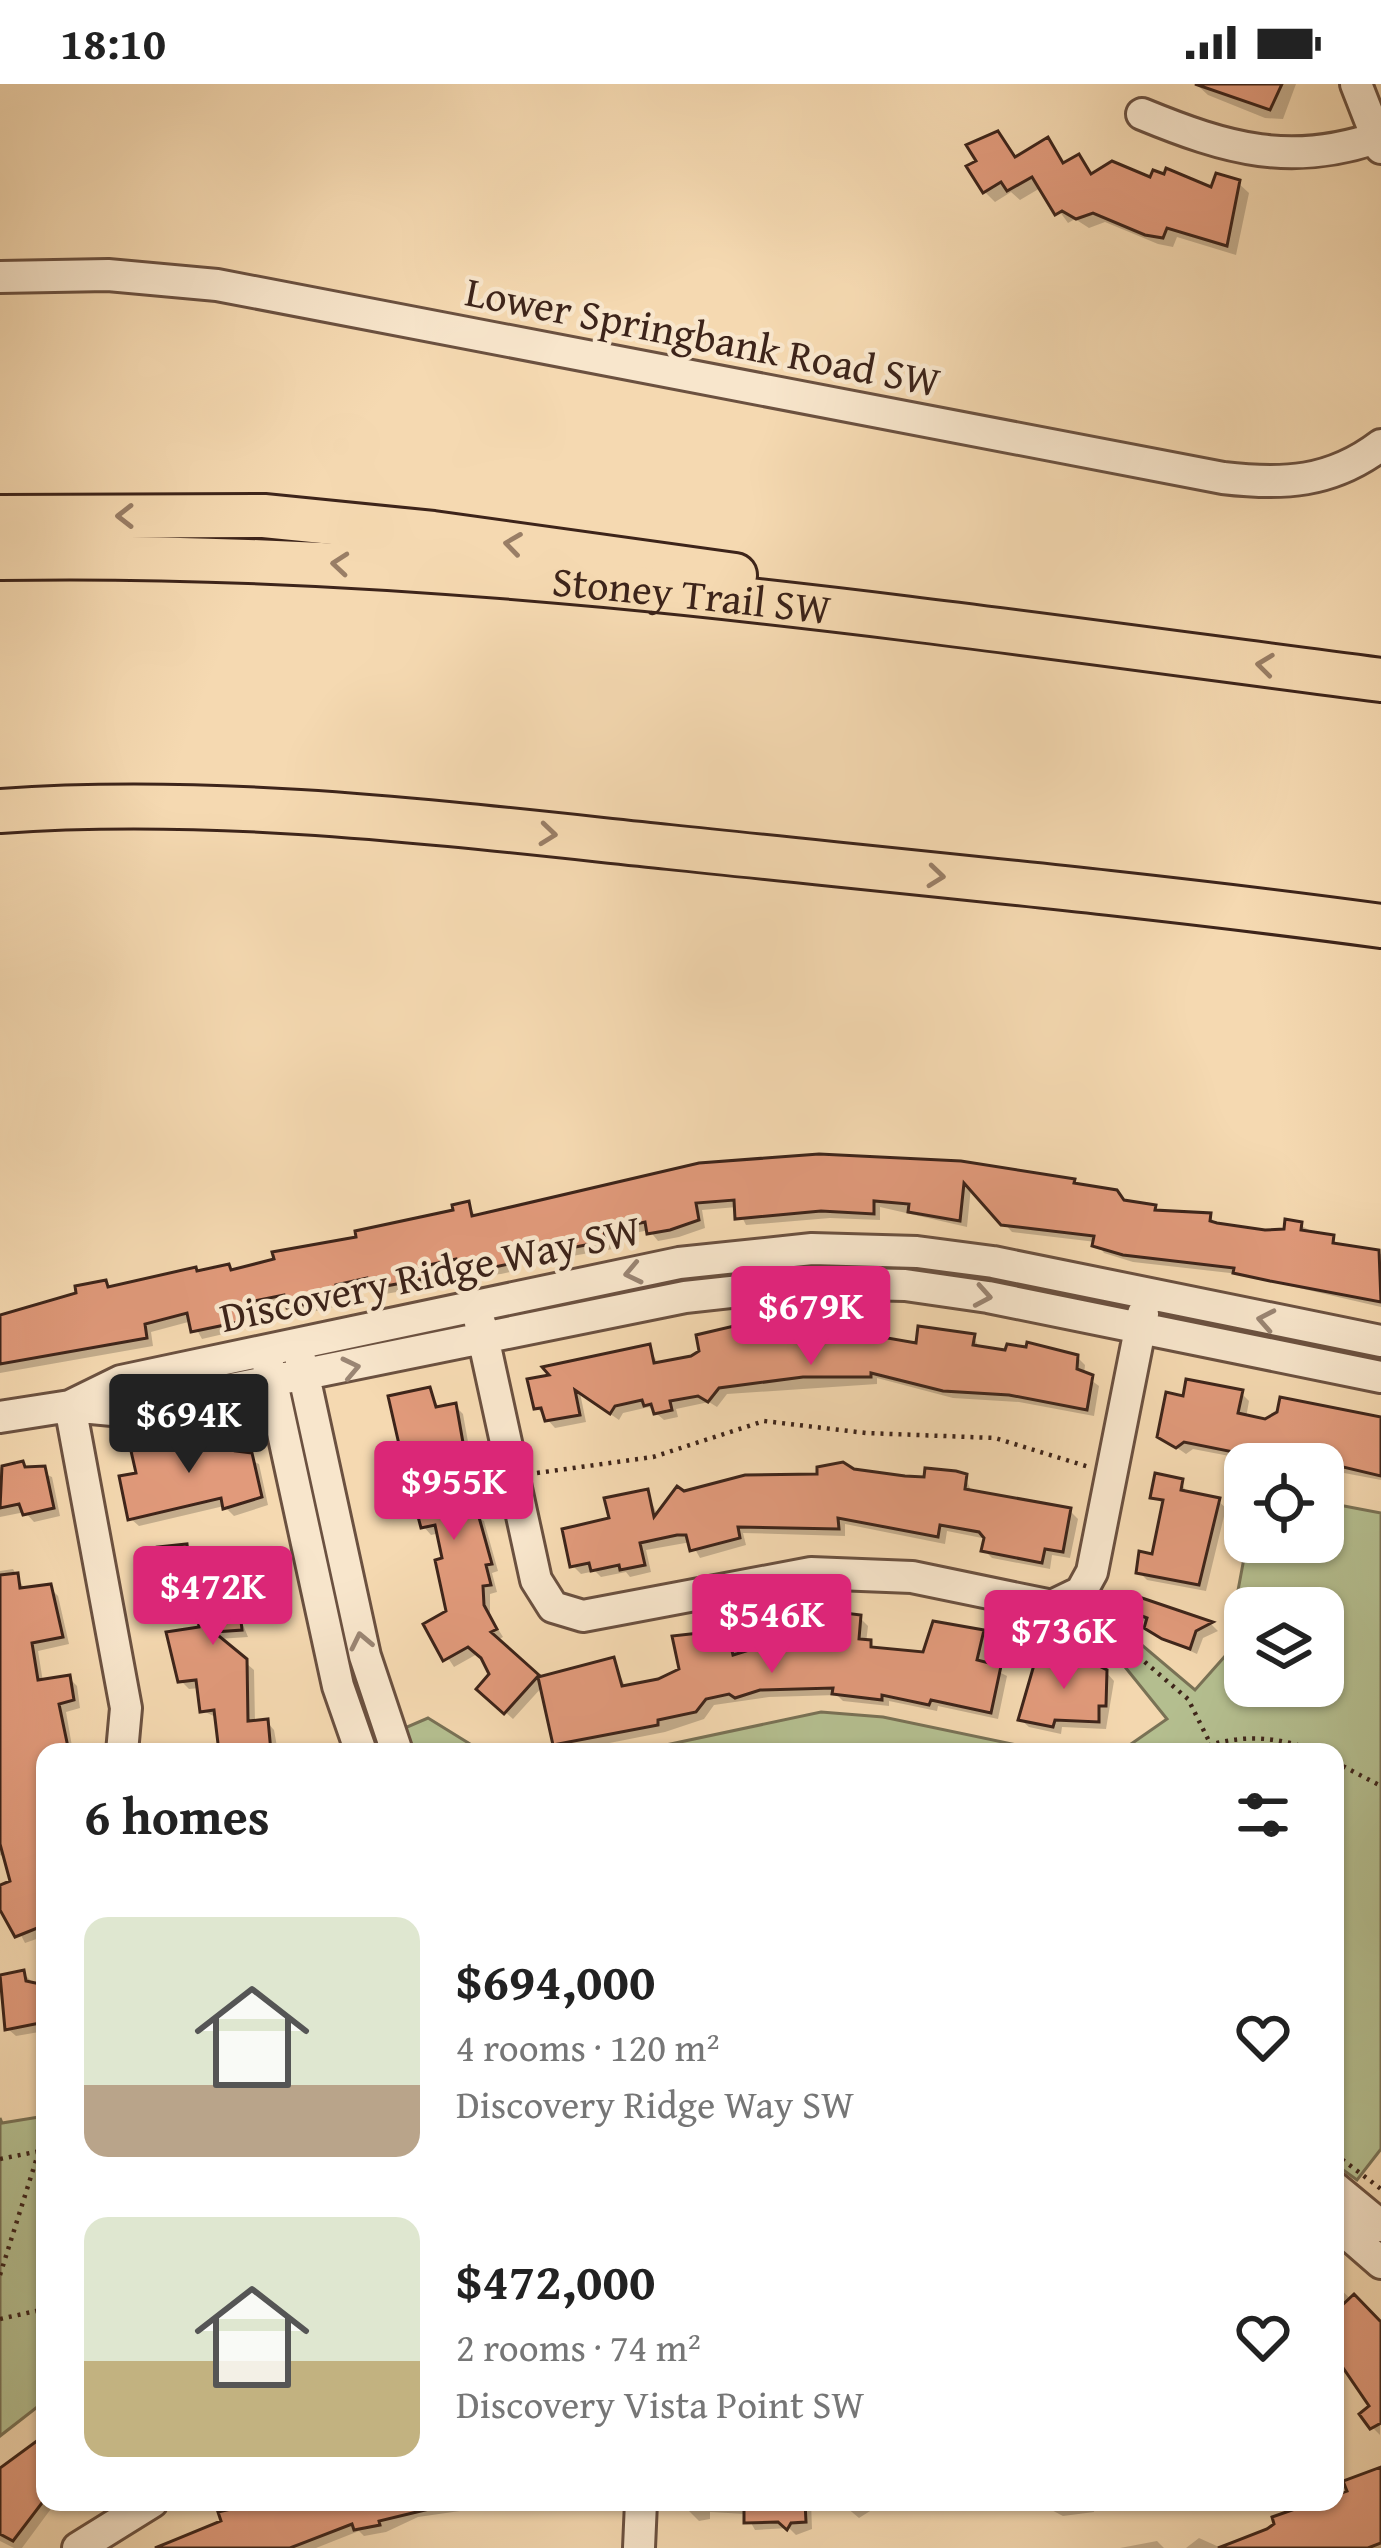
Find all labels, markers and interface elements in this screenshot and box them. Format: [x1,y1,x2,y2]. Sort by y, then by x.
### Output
text: 18:10 [60,10,166,75]
street label: Lower Springbank Road SW [461,260,946,412]
one-way arrow [115,503,133,529]
one-way arrow [503,532,523,558]
street label: Stoney Trail SW [550,549,834,639]
one-way arrow [330,552,349,577]
one-way arrow [1255,652,1275,678]
one-way arrow [539,821,558,846]
one-way arrow [926,862,946,888]
street label: Discovery Ridge Way SW [214,1198,646,1347]
one-way arrow [623,1260,643,1285]
pin: $679K [727,1266,895,1368]
text: $679K [758,1276,864,1333]
one-way arrow [973,1283,993,1308]
one-way arrow [1256,1308,1276,1334]
one-way arrow [340,1357,360,1382]
pin: $694K [105,1374,273,1476]
text: $694K [136,1384,242,1441]
pin: $955K [370,1441,538,1543]
map controls [1224,1443,1344,1707]
button: locate [1224,1443,1344,1563]
text: $955K [401,1451,507,1508]
pin: $472K [129,1546,297,1648]
text: $472K [160,1556,266,1613]
pin: $546K [688,1574,856,1676]
text: $546K [719,1584,825,1641]
button: layers [1224,1587,1344,1707]
pin: $736K [980,1590,1148,1692]
text: $736K [1011,1600,1117,1657]
one-way arrow [350,1631,375,1651]
text: 6 homes [84,1778,270,1853]
icon: filters [1230,1782,1296,1848]
text: $694,000 [456,1943,655,2018]
icon: home [180,1965,324,2109]
icon: heart [1230,2004,1296,2070]
text: 4 rooms · 120 m² [456,2018,720,2075]
text: Discovery Ridge Way SW [456,2075,854,2132]
text: $472,000 [456,2243,655,2318]
icon: home [180,2265,324,2409]
icon: heart [1230,2304,1296,2370]
text: 2 rooms · 74 m² [456,2318,701,2375]
text: Discovery Vista Point SW [456,2375,864,2432]

